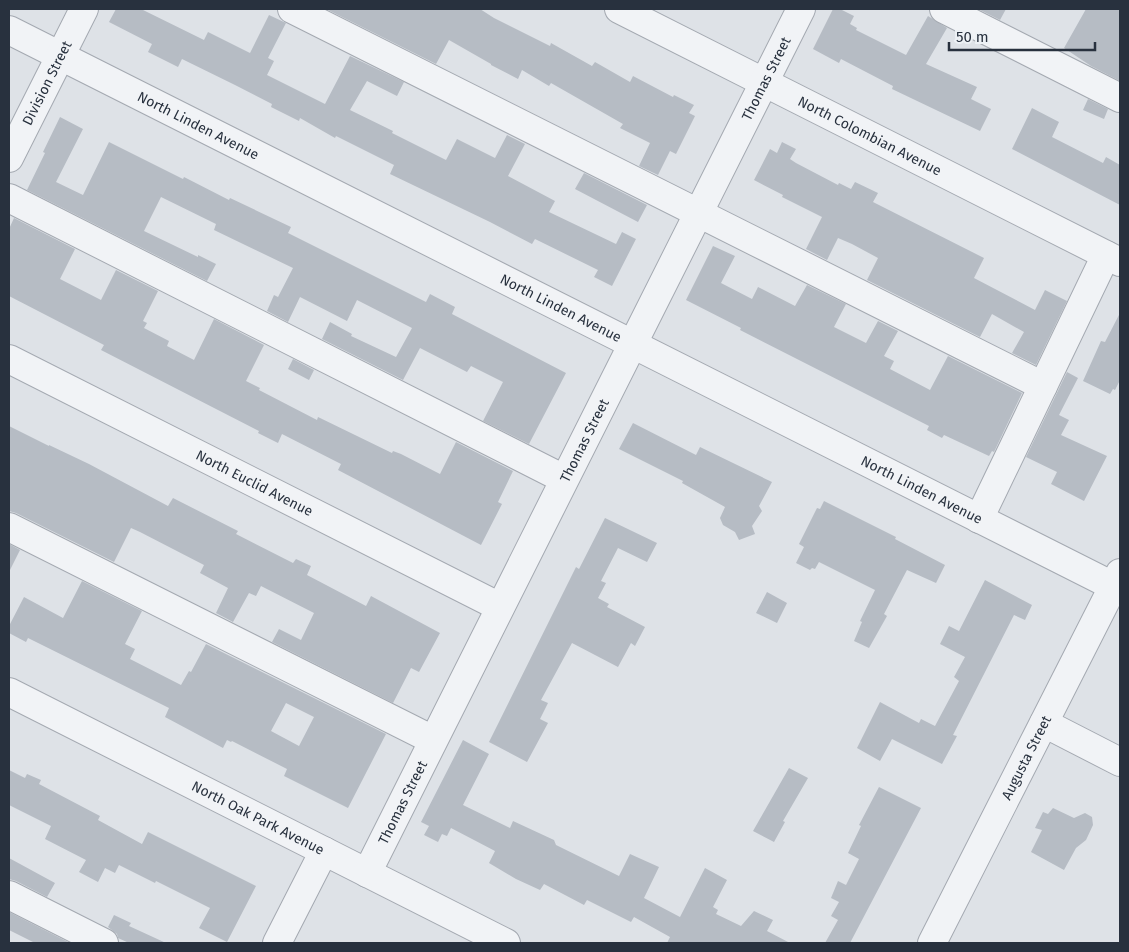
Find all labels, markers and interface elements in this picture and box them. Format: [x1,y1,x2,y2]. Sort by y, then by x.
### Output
scale bar [949,20,1095,52]
text: 50 m [956,28,989,46]
street label: Thomas Street [738,33,795,123]
street label: Division Street [18,37,76,128]
street label: North Linden Avenue [135,88,262,163]
street label: North Colombian Avenue [795,92,944,179]
street label: North Linden Avenue [497,270,625,346]
street label: Thomas Street [556,395,613,485]
street label: North Euclid Avenue [193,446,316,520]
street label: North Linden Avenue [858,452,985,527]
street label: Augusta Street [998,712,1055,803]
street label: Thomas Street [374,757,431,847]
street label: North Oak Park Avenue [189,777,327,858]

